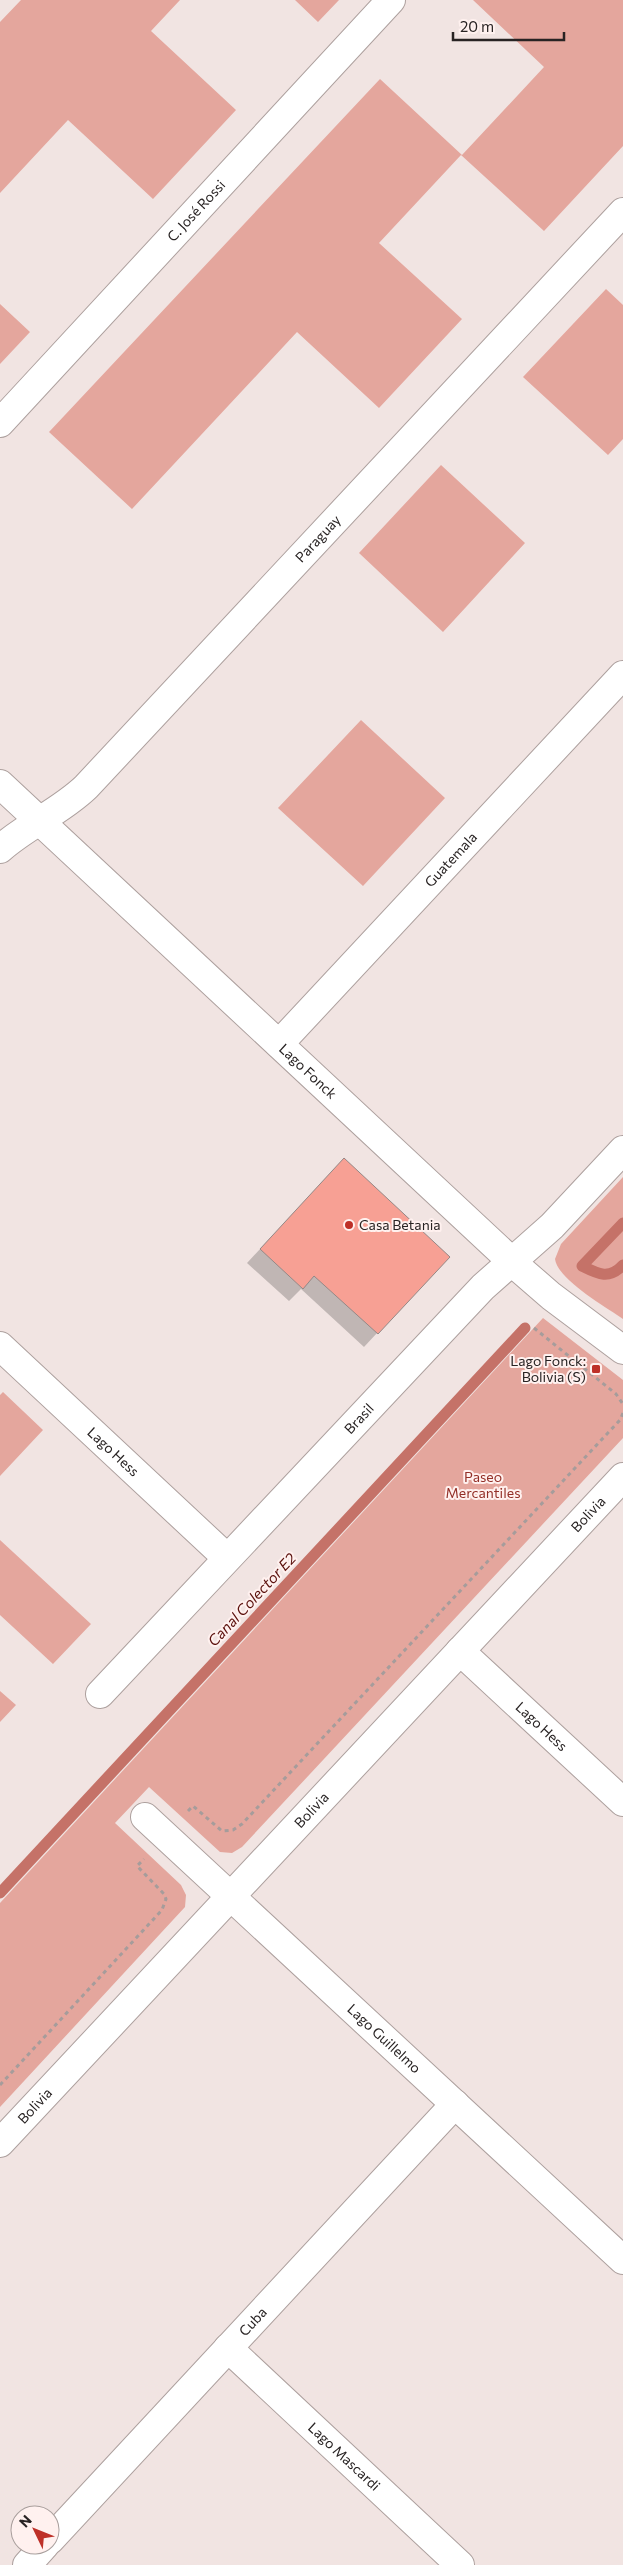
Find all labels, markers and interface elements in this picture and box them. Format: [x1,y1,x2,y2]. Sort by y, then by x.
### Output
scale bar [453,10,564,42]
text: 20 m [460,17,494,35]
street label: C. José Rossi [163,176,228,245]
street label: Paraguay [291,511,344,566]
street label: Guatemala [421,828,480,890]
street label: Lago Fonck [276,1040,341,1102]
place label: Casa Betania [359,1216,441,1233]
marker: Casa Betania [343,1219,355,1231]
place label: Lago Fonck: Bolivia (S) [510,1352,586,1385]
marker: Lago Fonck: Bolivia (S) [590,1363,602,1375]
street label: Brasil [340,1400,377,1437]
street label: Lago Hess [84,1423,143,1480]
park label: Paseo Mercantiles [445,1468,521,1501]
street label: Bolivia [567,1492,609,1535]
water label: Canal Colector E2 [204,1549,299,1650]
street label: Lago Hess [512,1698,571,1754]
street label: Bolivia [290,1788,332,1831]
street label: Lago Guillelmo [344,2000,425,2076]
street label: Bolivia [14,2084,55,2127]
street label: Cuba [235,2303,270,2339]
street label: Lago Mascardi [305,2419,384,2494]
north arrow [10,2505,60,2555]
text: N [15,2511,35,2530]

